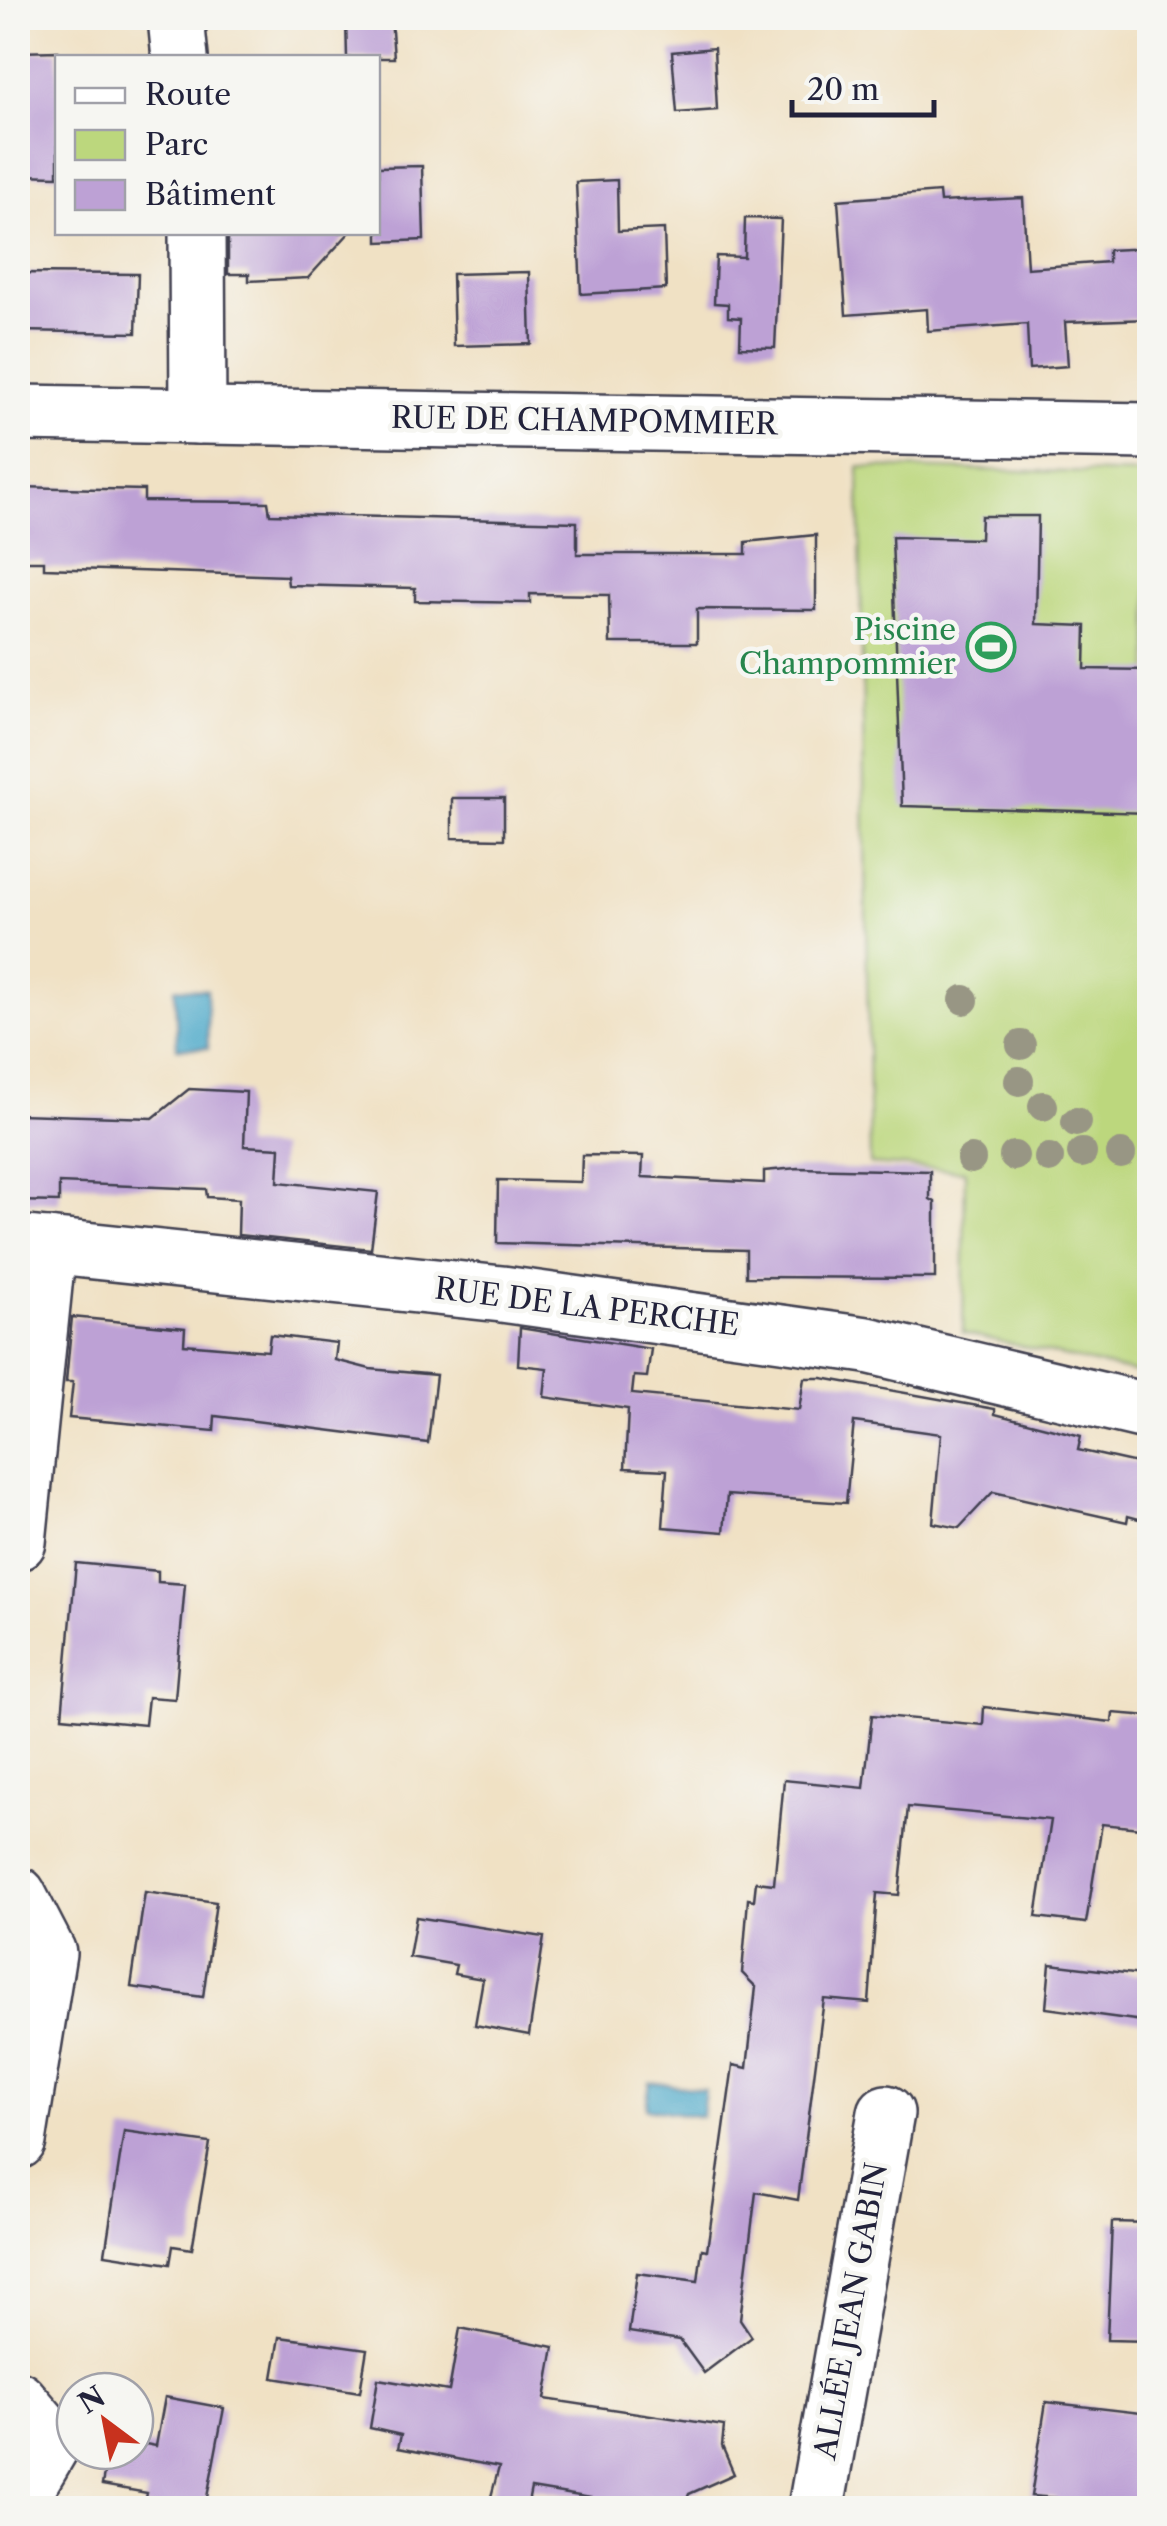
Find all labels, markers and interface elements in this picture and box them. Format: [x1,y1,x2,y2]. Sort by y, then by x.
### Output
legend [55,55,380,235]
scale bar [792,55,934,117]
text: 20 m [807,71,879,108]
text: Route [145,76,231,113]
text: Parc [145,126,208,163]
text: Bâtiment [145,176,276,213]
street label: RUE DE CHAMPOMMIER [391,399,780,442]
place label: Piscine Champommier [739,611,956,682]
sports icon: Piscine Champommier [965,621,1017,673]
street label: RUE DE LA PERCHE [433,1269,741,1344]
street label: ALLÉE JEAN GABIN [806,2160,895,2463]
north arrow [55,2371,155,2471]
text: N [72,2379,111,2421]

